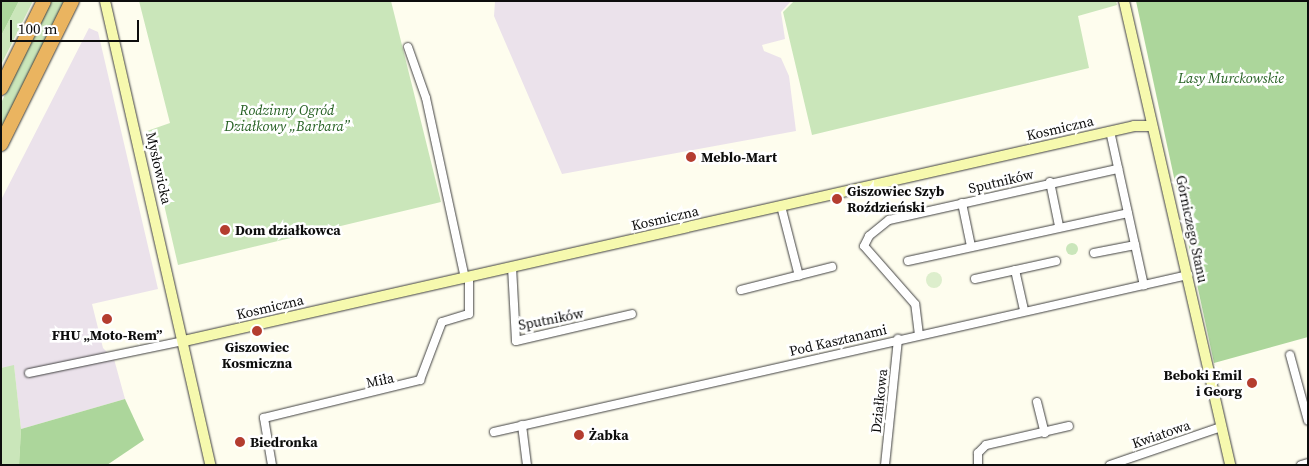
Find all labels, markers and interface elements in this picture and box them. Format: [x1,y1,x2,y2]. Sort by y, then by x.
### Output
scale bar [12,10,141,42]
text: 100 m [18,18,58,39]
park label: Lasy Murckowskie [1178,70,1284,86]
park label: Rodzinny Ogród Działkowy „Barbara” [224,102,350,134]
street label: Kosmiczna [1025,112,1095,144]
street label: Mysłowicka [143,130,175,206]
place label: Meblo-Mart [701,149,777,165]
marker: Meblo-Mart [685,151,697,163]
street label: Sputników [967,165,1035,197]
street label: Górniczego Stanu [1172,174,1212,284]
place label: Giszowiec Szyb Roździeński [847,183,944,216]
marker: Giszowiec Szyb Roździeński [831,193,843,205]
street label: Kosmiczna [630,202,700,234]
place label: Dom działkowca [235,222,341,238]
marker: Dom działkowca [219,224,231,236]
street label: Kosmiczna [235,291,305,323]
street label: Sputników [517,304,585,334]
marker: FHU „Moto-Rem” [101,313,113,325]
street label: Pod Kasztanami [788,321,888,359]
marker: Giszowiec Kosmiczna [251,325,263,337]
place label: FHU „Moto-Rem” [52,327,162,343]
place label: Giszowiec Kosmiczna [222,339,292,372]
place label: Beboki Emil i Georg [1163,367,1242,400]
street label: Działkowa [867,368,891,434]
street label: Miła [365,369,395,391]
marker: Beboki Emil i Georg [1246,377,1258,389]
street label: Kwiatowa [1130,416,1192,452]
place label: Żabka [589,427,629,443]
marker: Żabka [573,429,585,441]
place label: Biedronka [250,434,318,450]
marker: Biedronka [234,436,246,448]

